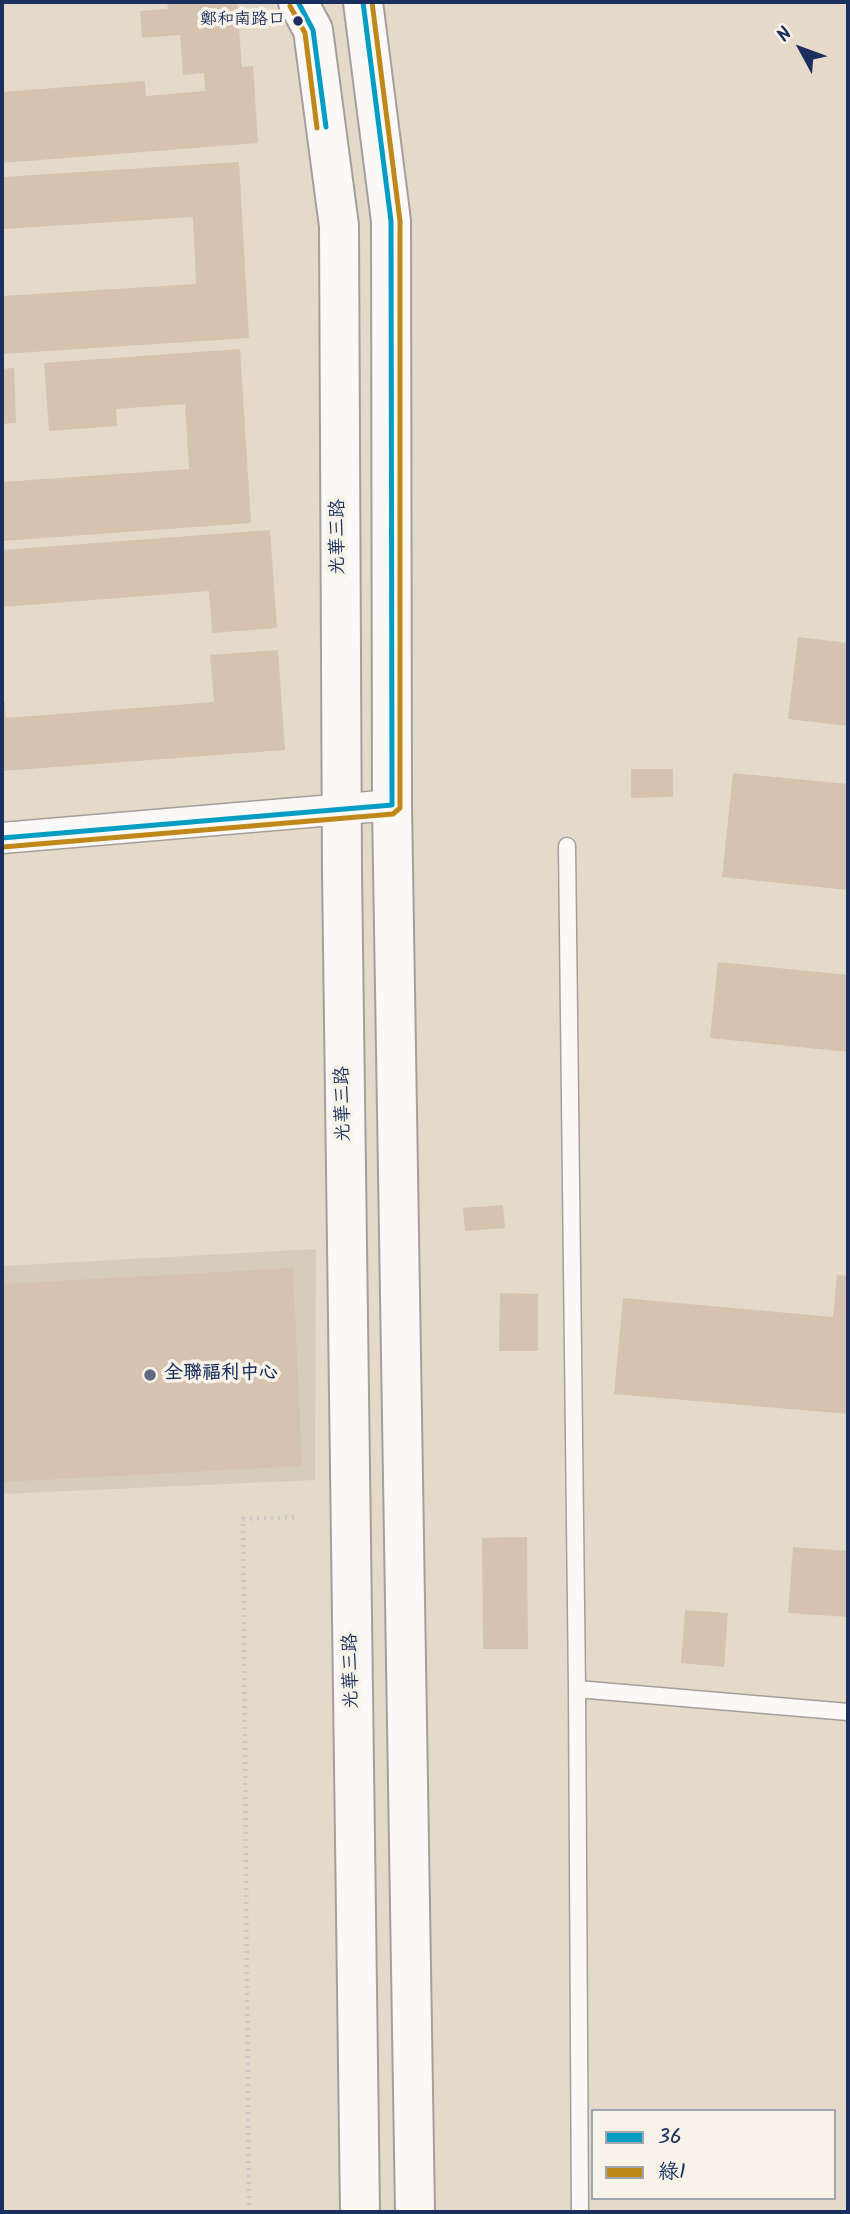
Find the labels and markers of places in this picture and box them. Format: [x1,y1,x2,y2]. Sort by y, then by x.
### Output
place label: 鄭和南路口 [200,11,285,31]
marker: 鄭和南路口 [291,14,305,28]
place label: 全聯福利中心 [164,1364,278,1386]
marker: 全聯福利中心 [142,1367,158,1383]

